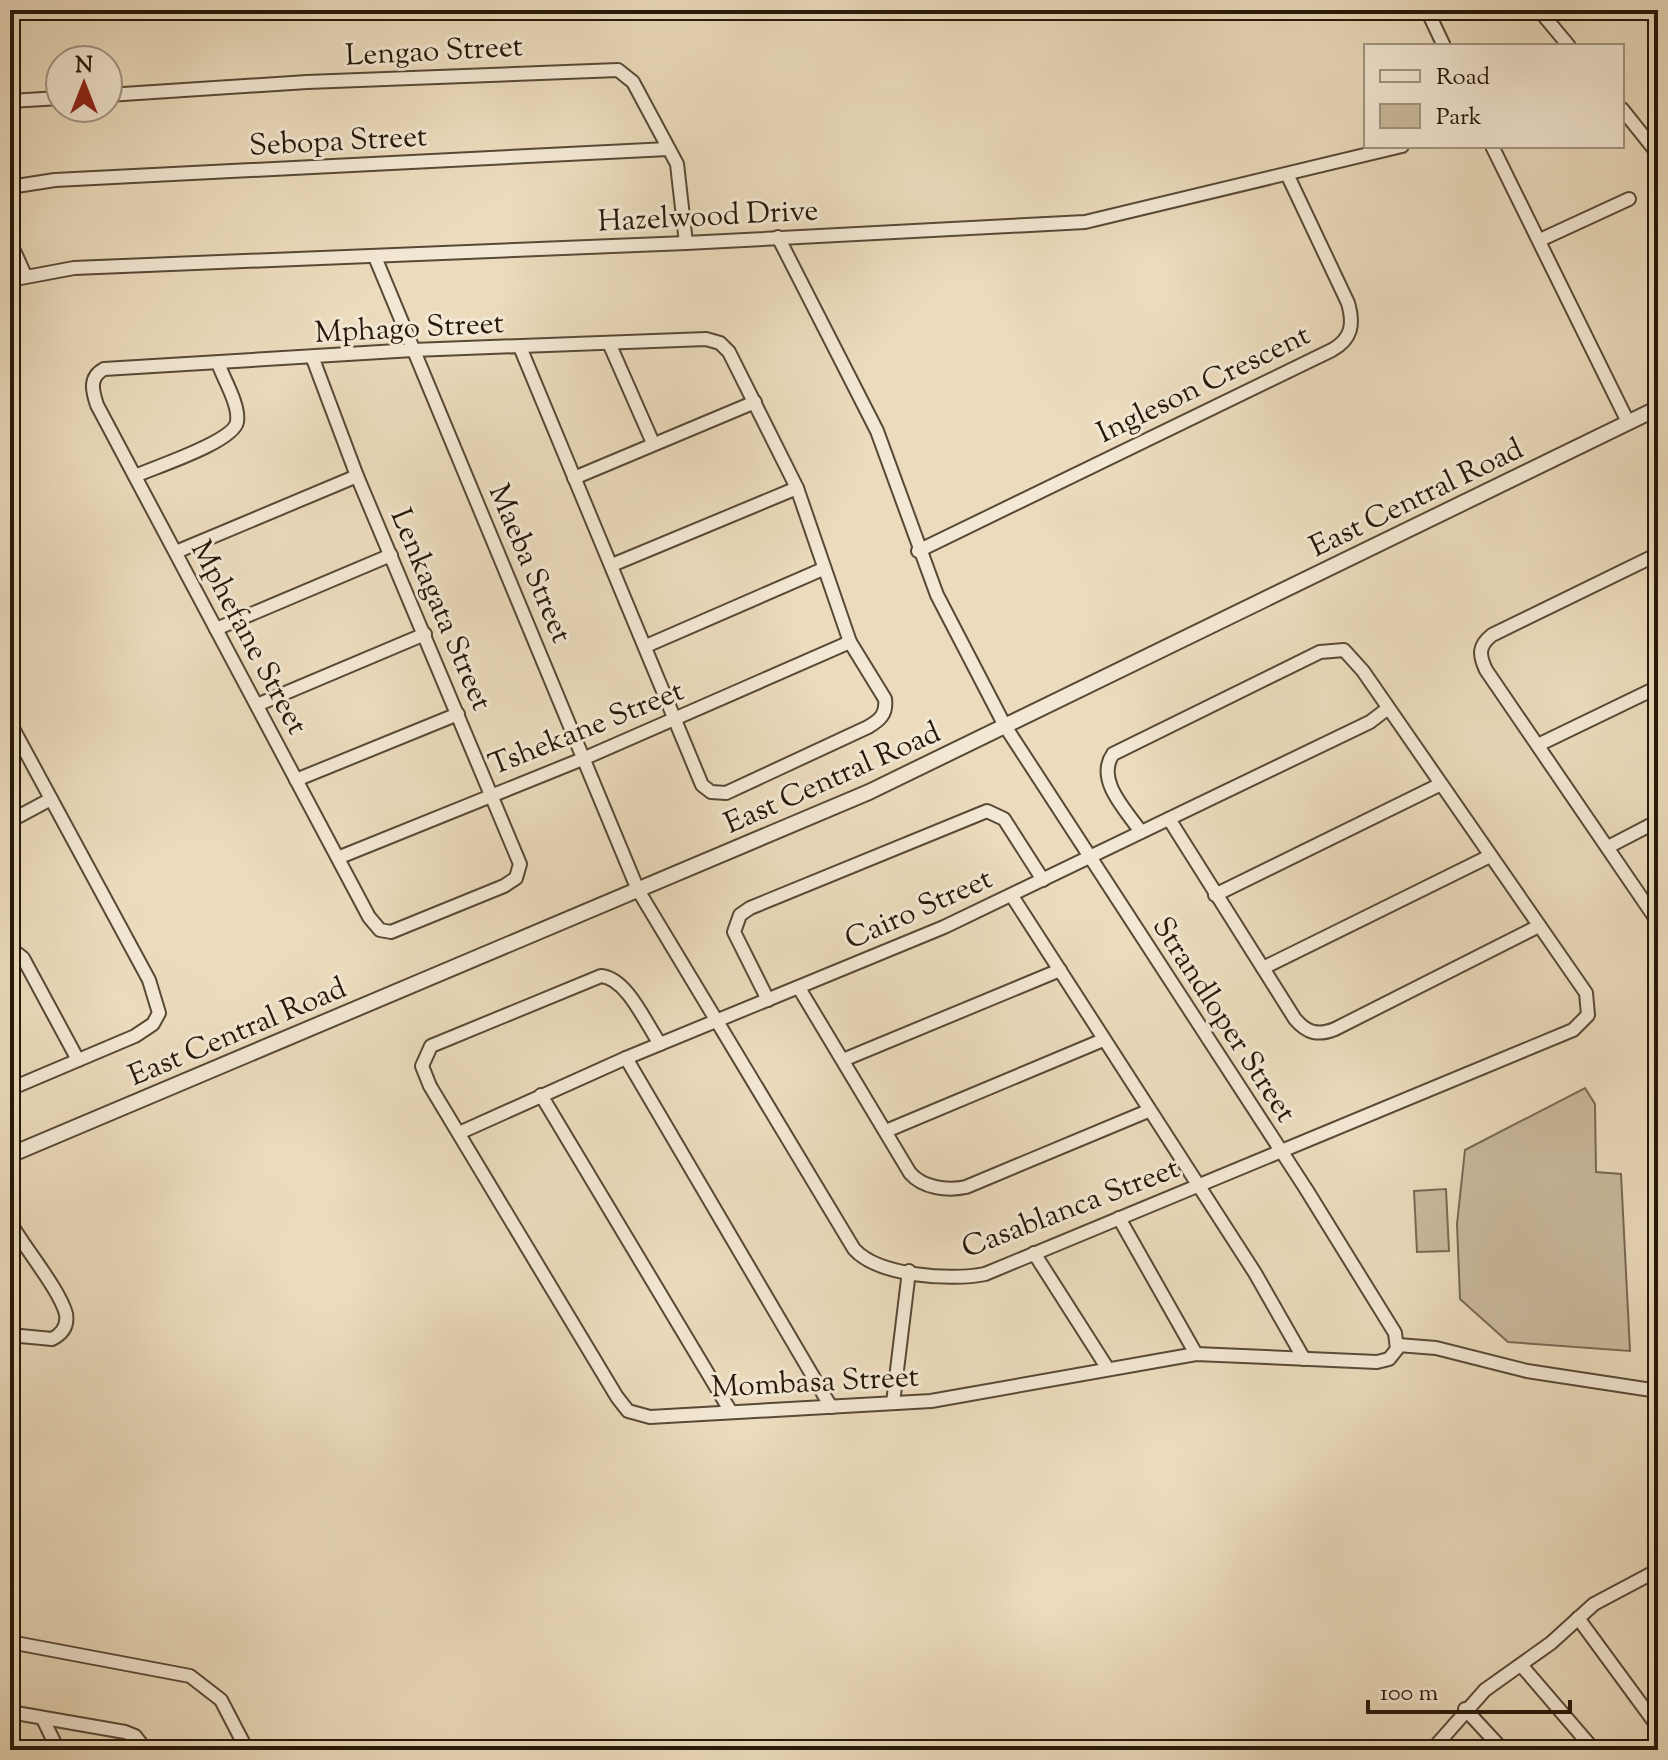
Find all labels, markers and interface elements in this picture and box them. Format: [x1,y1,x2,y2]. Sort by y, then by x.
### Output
street label: Lengao Street [344,26,524,79]
north arrow [44,44,124,124]
legend [1364,44,1624,148]
text: N [75,51,93,83]
text: Road [1436,61,1490,95]
text: Park [1436,101,1482,135]
street label: Sebopa Street [248,116,428,169]
street label: Hazelwood Drive [597,190,819,245]
street label: Mphago Street [313,303,505,356]
street label: Ingleson Crescent [1090,315,1318,455]
street label: East Central Road [1303,429,1531,570]
street label: Maeba Street [476,478,581,650]
street label: Lenkagata Street [378,502,502,718]
street label: Mphefane Street [178,533,317,743]
street label: Tshekane Street [483,671,691,788]
street label: East Central Road [718,712,948,846]
street label: Cairo Street [838,859,1000,962]
street label: Strandloper Street [1140,909,1306,1132]
street label: East Central Road [122,968,354,1099]
street label: Casablanca Street [956,1148,1186,1271]
street label: Mombasa Street [710,1357,920,1410]
scale bar [1368,1664,1570,1714]
text: 100 m [1380,1677,1438,1711]

